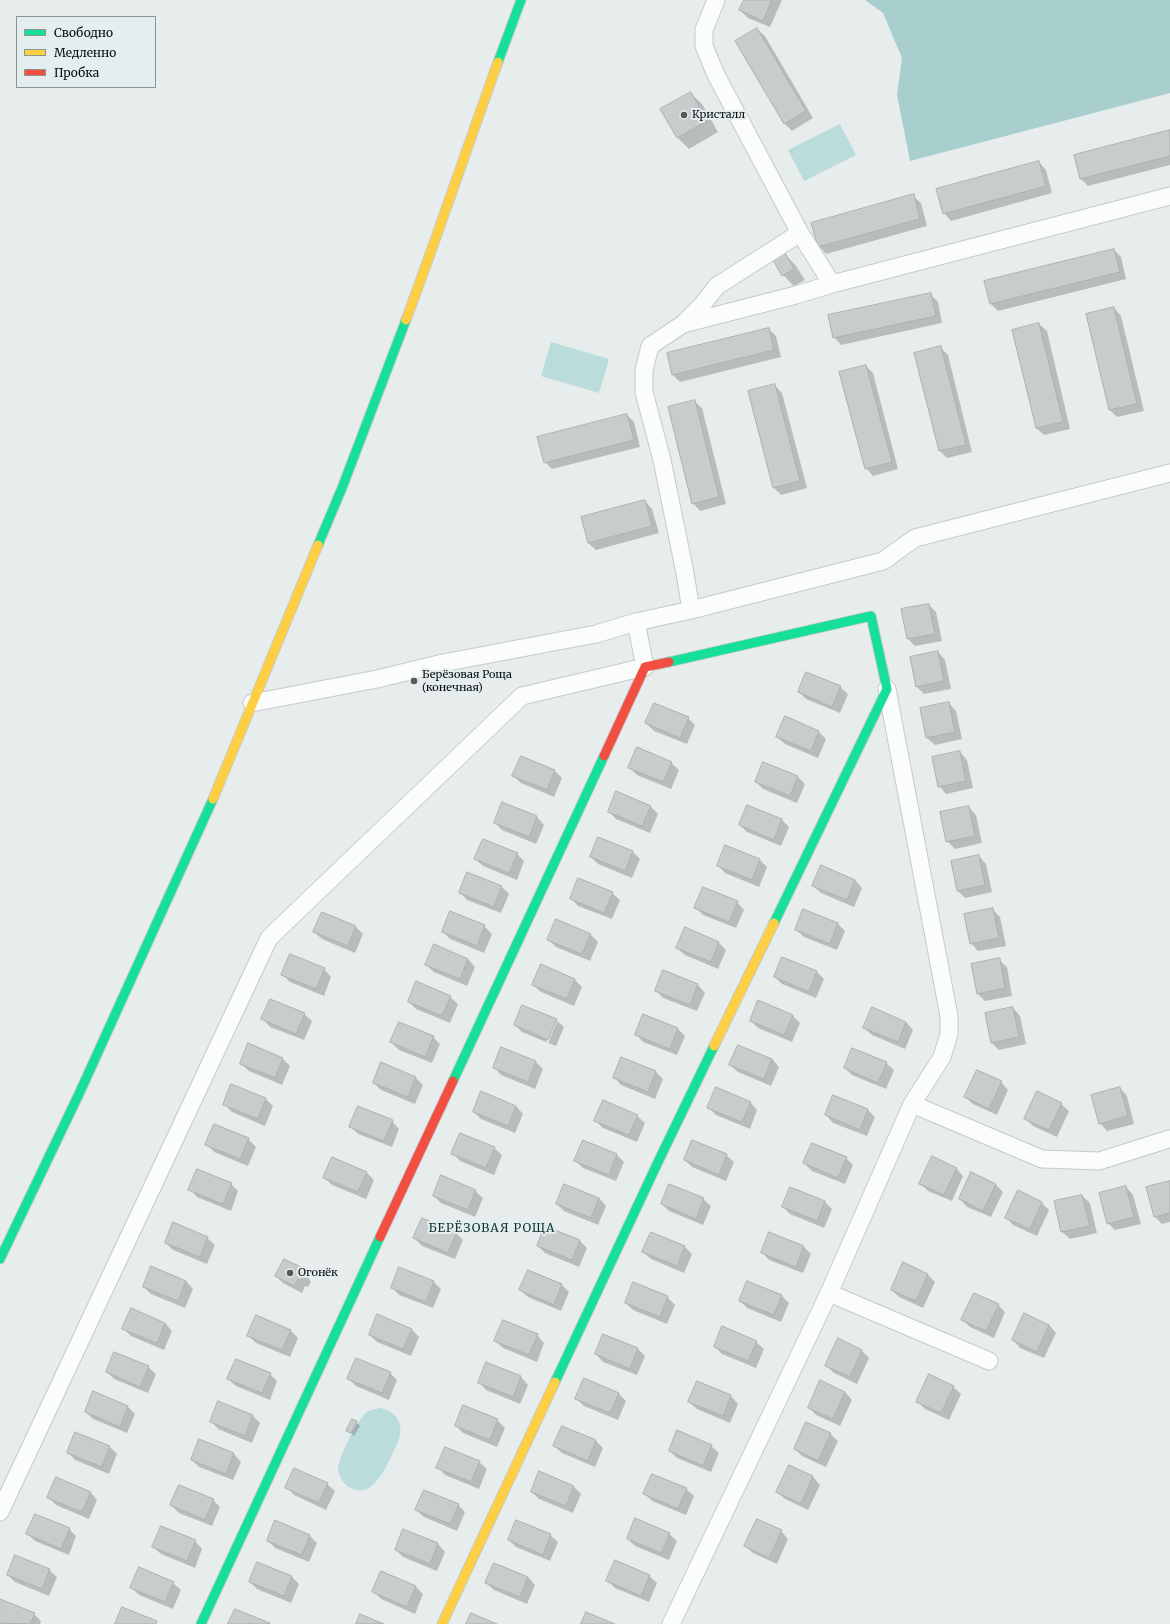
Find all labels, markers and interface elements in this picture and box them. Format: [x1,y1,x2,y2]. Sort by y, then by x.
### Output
legend [16,16,156,88]
text: Свободно [54,25,113,40]
text: Медленно [54,45,116,60]
text: Пробка [54,65,99,80]
place label: Кристалл [692,108,745,122]
marker: Кристалл [679,110,689,120]
place label: Берёзовая Роща (конечная) [422,668,512,694]
marker: Берёзовая Роща (конечная) [409,676,419,686]
district label: БЕРЁЗОВАЯ РОЩА [428,1222,556,1236]
place label: Огонёк [298,1266,338,1280]
marker: Огонёк [285,1268,295,1278]

